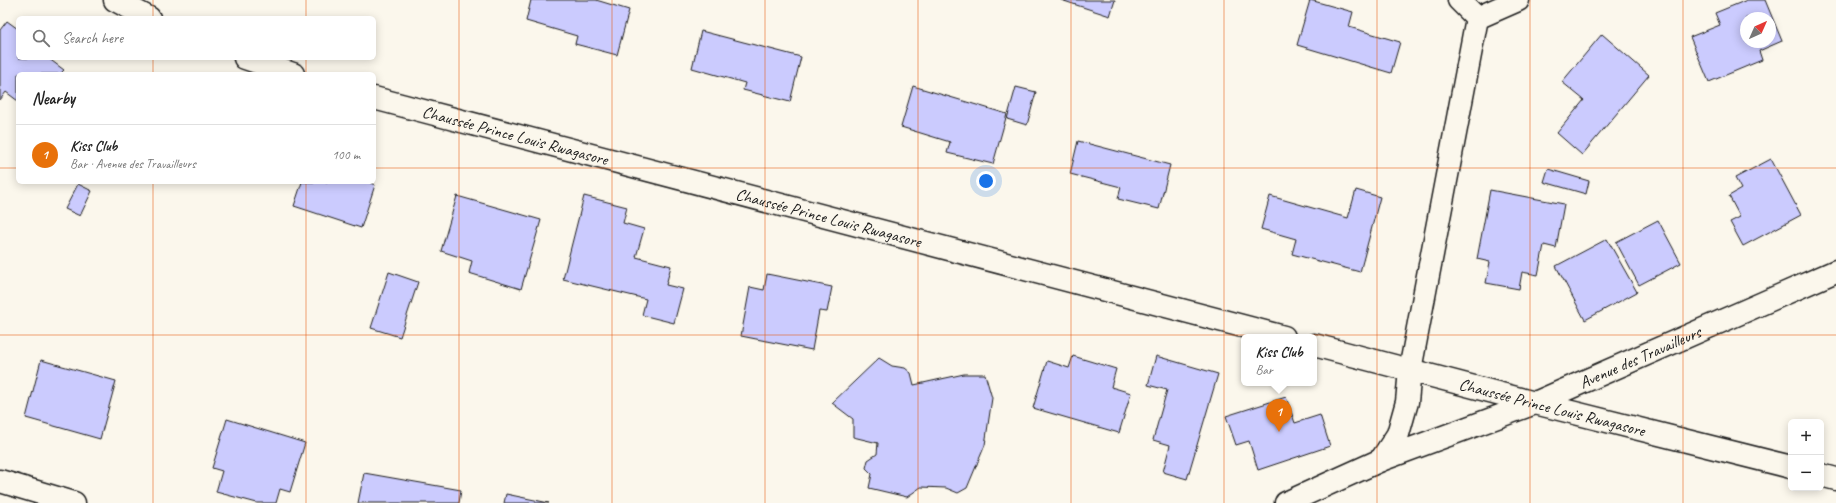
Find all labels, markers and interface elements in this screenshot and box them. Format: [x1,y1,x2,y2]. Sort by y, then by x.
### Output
north arrow [1740,12,1776,48]
search box [16,16,376,60]
icon: search [30,27,52,49]
text: Search here [62,29,123,48]
text: Nearby [32,88,75,109]
street label: Chaussée Prince Louis Rwagasore [420,101,612,170]
text: Kiss Club [70,137,117,156]
text: 1 [42,147,48,163]
text: 100 m [332,147,360,163]
text: Bar · Avenue des Travailleurs [70,156,196,172]
your location [976,171,996,191]
street label: Chaussée Prince Louis Rwagasore [734,183,925,252]
street label: Avenue des Travailleurs [1576,320,1706,393]
popup [1241,334,1317,386]
text: Kiss Club [1255,343,1303,362]
text: Bar [1255,362,1273,378]
street label: Chaussée Prince Louis Rwagasore [1457,373,1649,441]
pin: 1 [1266,399,1292,432]
map controls [1788,419,1824,491]
button: + [1788,419,1824,455]
button: − [1788,455,1824,491]

